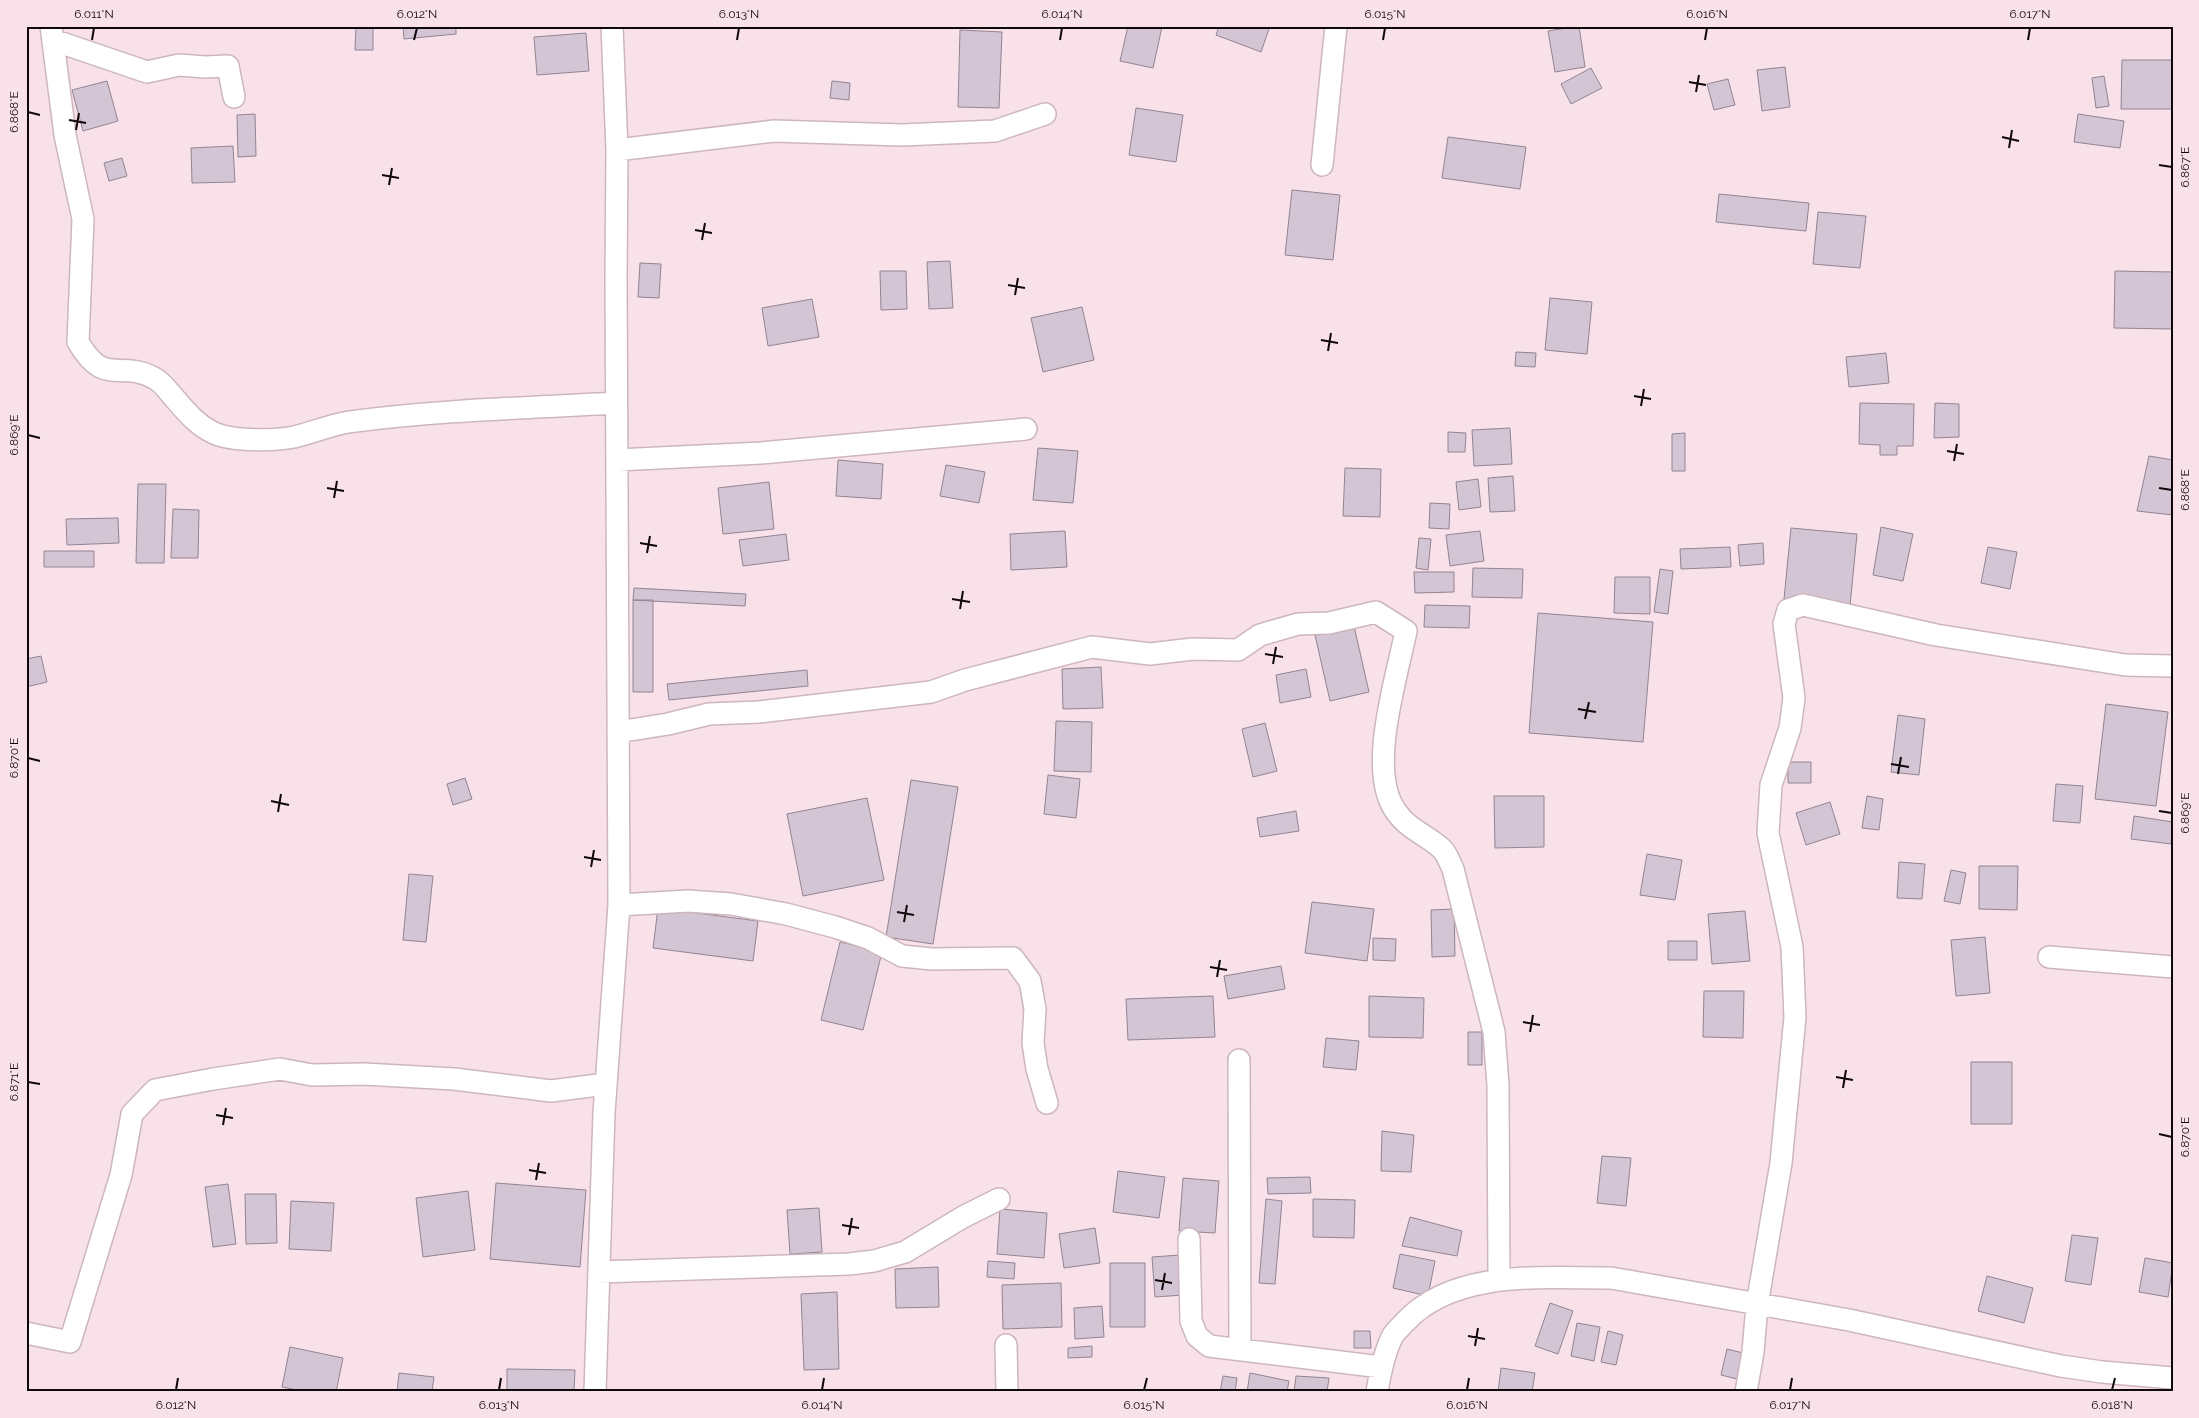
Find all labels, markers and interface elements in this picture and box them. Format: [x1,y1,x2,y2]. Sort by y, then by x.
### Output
text: 6.011°N [74,7,114,21]
text: 6.012°N [397,7,437,21]
text: 6.013°N [719,7,759,21]
text: 6.014°N [1042,7,1082,21]
text: 6.015°N [1365,7,1405,21]
text: 6.016°N [1686,7,1728,21]
text: 6.017°N [2010,7,2050,21]
text: 6.868°E [7,91,21,133]
text: 6.867°E [2178,147,2192,187]
text: 6.869°E [7,415,21,455]
text: 6.868°E [2178,469,2192,511]
text: 6.870°E [7,738,21,778]
text: 6.869°E [2178,793,2192,833]
text: 6.871°E [7,1063,21,1101]
text: 6.870°E [2178,1117,2192,1157]
text: 6.012°N [156,1398,196,1412]
text: 6.013°N [479,1398,519,1412]
text: 6.014°N [802,1398,842,1412]
text: 6.015°N [1124,1398,1164,1412]
text: 6.016°N [1446,1398,1488,1412]
text: 6.017°N [1770,1398,1810,1412]
text: 6.018°N [2091,1398,2133,1412]

